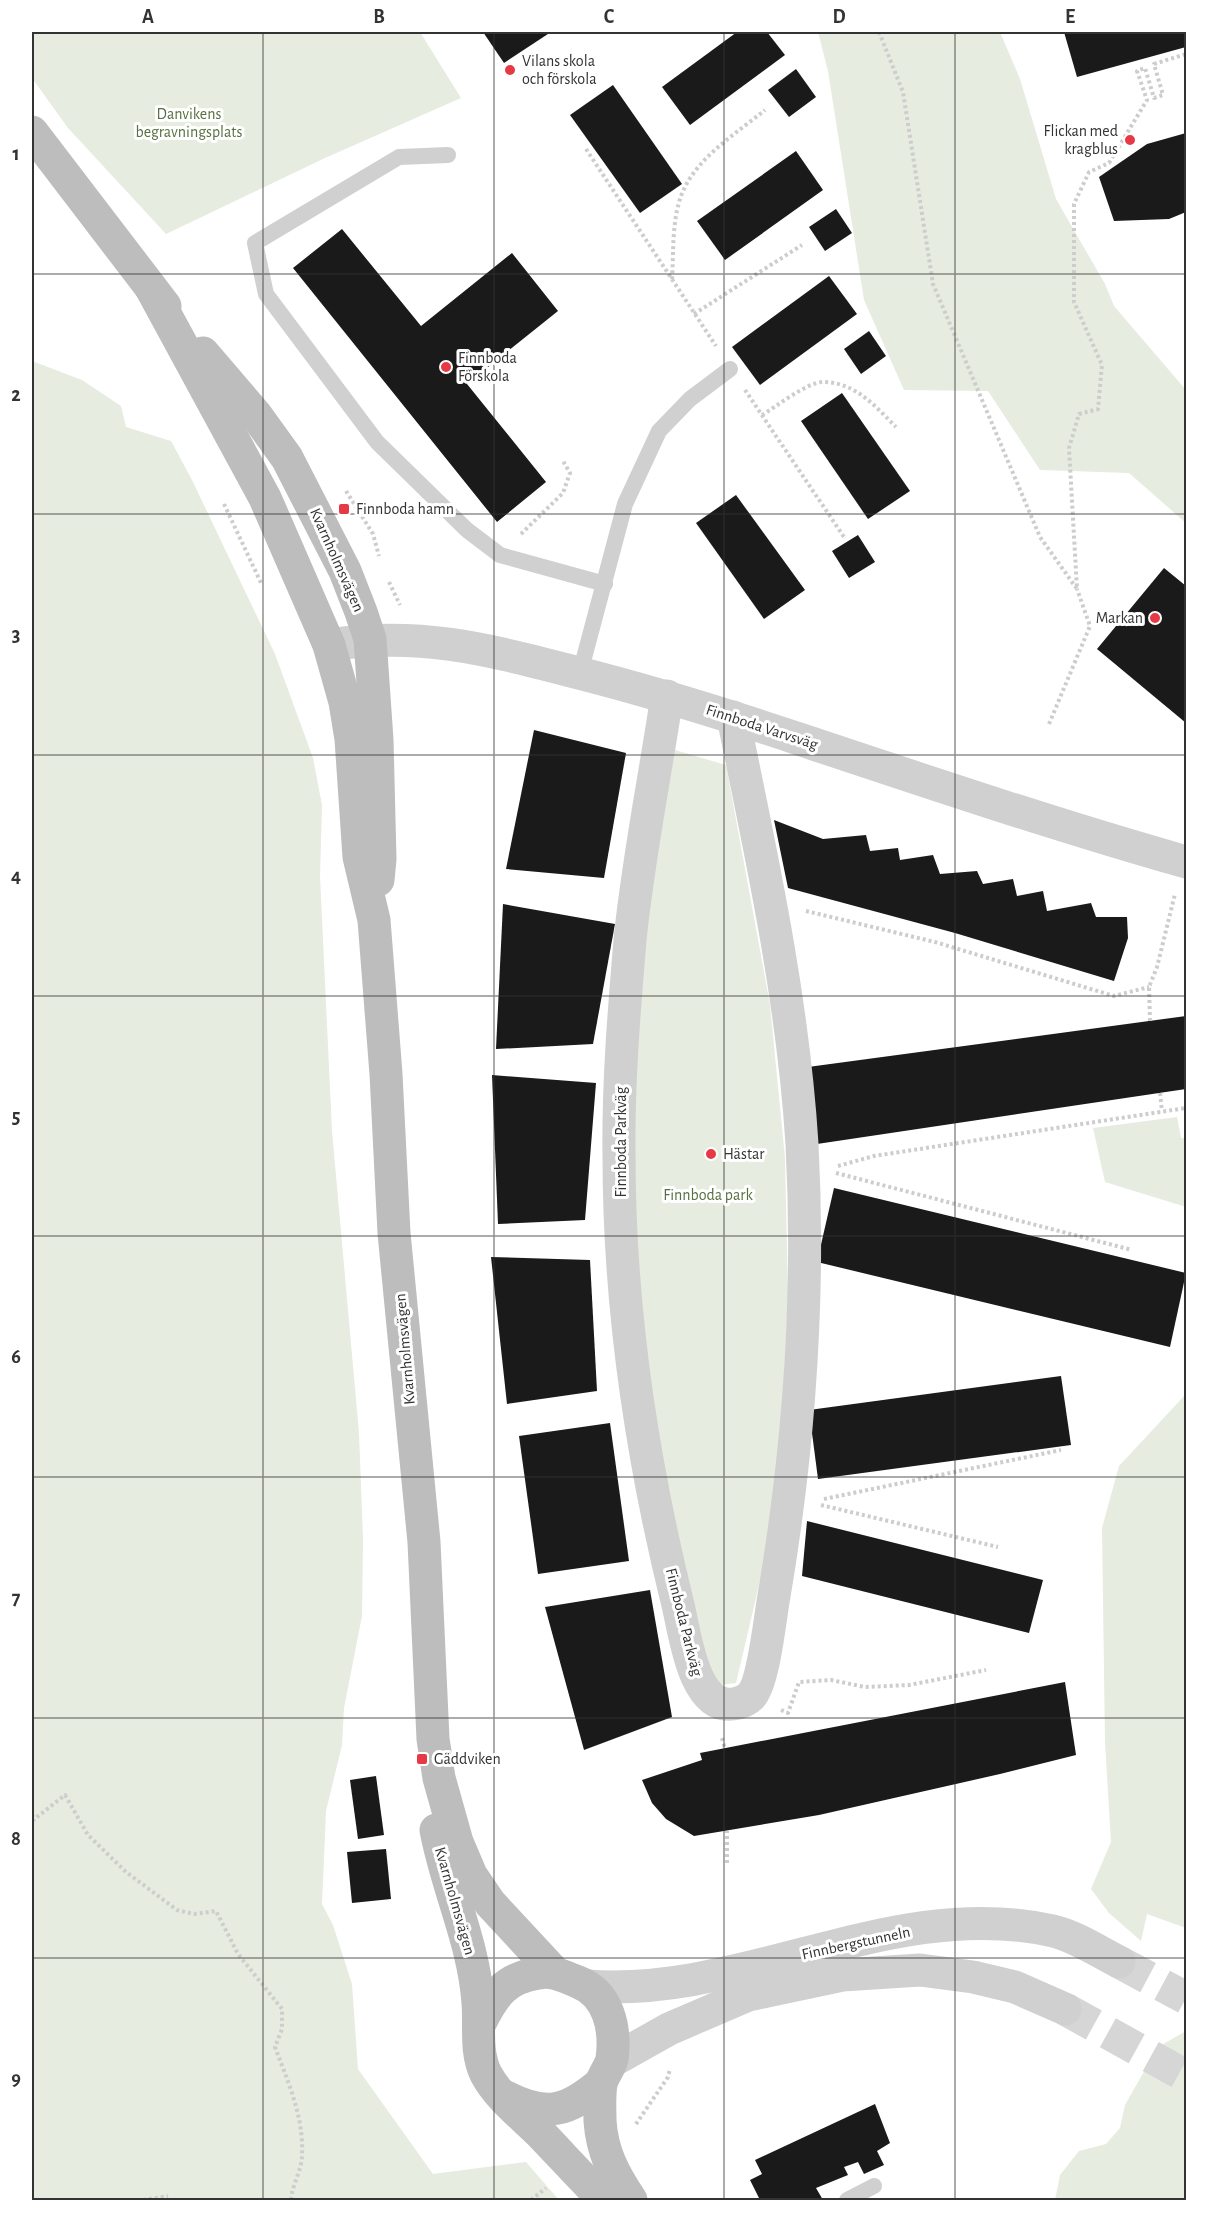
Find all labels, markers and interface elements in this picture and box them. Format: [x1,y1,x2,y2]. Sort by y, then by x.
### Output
text: A [142,7,154,27]
text: B [373,7,385,27]
text: C [604,7,615,27]
text: D [832,7,846,27]
text: E [1065,7,1075,27]
place label: Vilans skola och förskola [522,53,597,87]
marker: Vilans skola och förskola [503,63,517,77]
park label: Danvikens begravningsplats [136,106,242,140]
place label: Flickan med kragblus [1044,123,1118,157]
marker: Flickan med kragblus [1123,133,1137,147]
text: 1 [12,144,20,164]
place label: Finnboda Förskola [458,350,517,384]
marker: Finnboda Förskola [439,360,453,374]
text: 2 [11,385,21,405]
place label: Finnboda hamn [356,501,454,517]
marker: Finnboda hamn [337,502,351,516]
street label: Kvarnholmsvägen [307,506,367,614]
place label: Markan [1096,610,1143,626]
marker: Markan [1148,611,1162,625]
text: 3 [12,625,20,645]
street label: Finnboda Varvsväg [704,701,820,753]
text: 4 [11,866,21,886]
street label: Finnboda Parkväg [613,1086,629,1197]
text: 5 [12,1107,20,1127]
place label: Hästar [723,1146,765,1162]
marker: Hästar [704,1147,718,1161]
park label: Finnboda park [663,1187,753,1203]
street label: Kvarnholmsvägen [392,1293,418,1405]
text: 6 [11,1347,21,1367]
street label: Finnboda Parkväg [663,1566,705,1678]
text: 7 [12,1588,21,1608]
place label: Gäddviken [434,1751,501,1767]
marker: Gäddviken [415,1752,429,1766]
text: 8 [11,1829,21,1849]
street label: Kvarnholmsvägen [432,1845,478,1957]
street label: Finnbergstunneln [800,1924,912,1962]
text: 9 [11,2069,21,2089]

